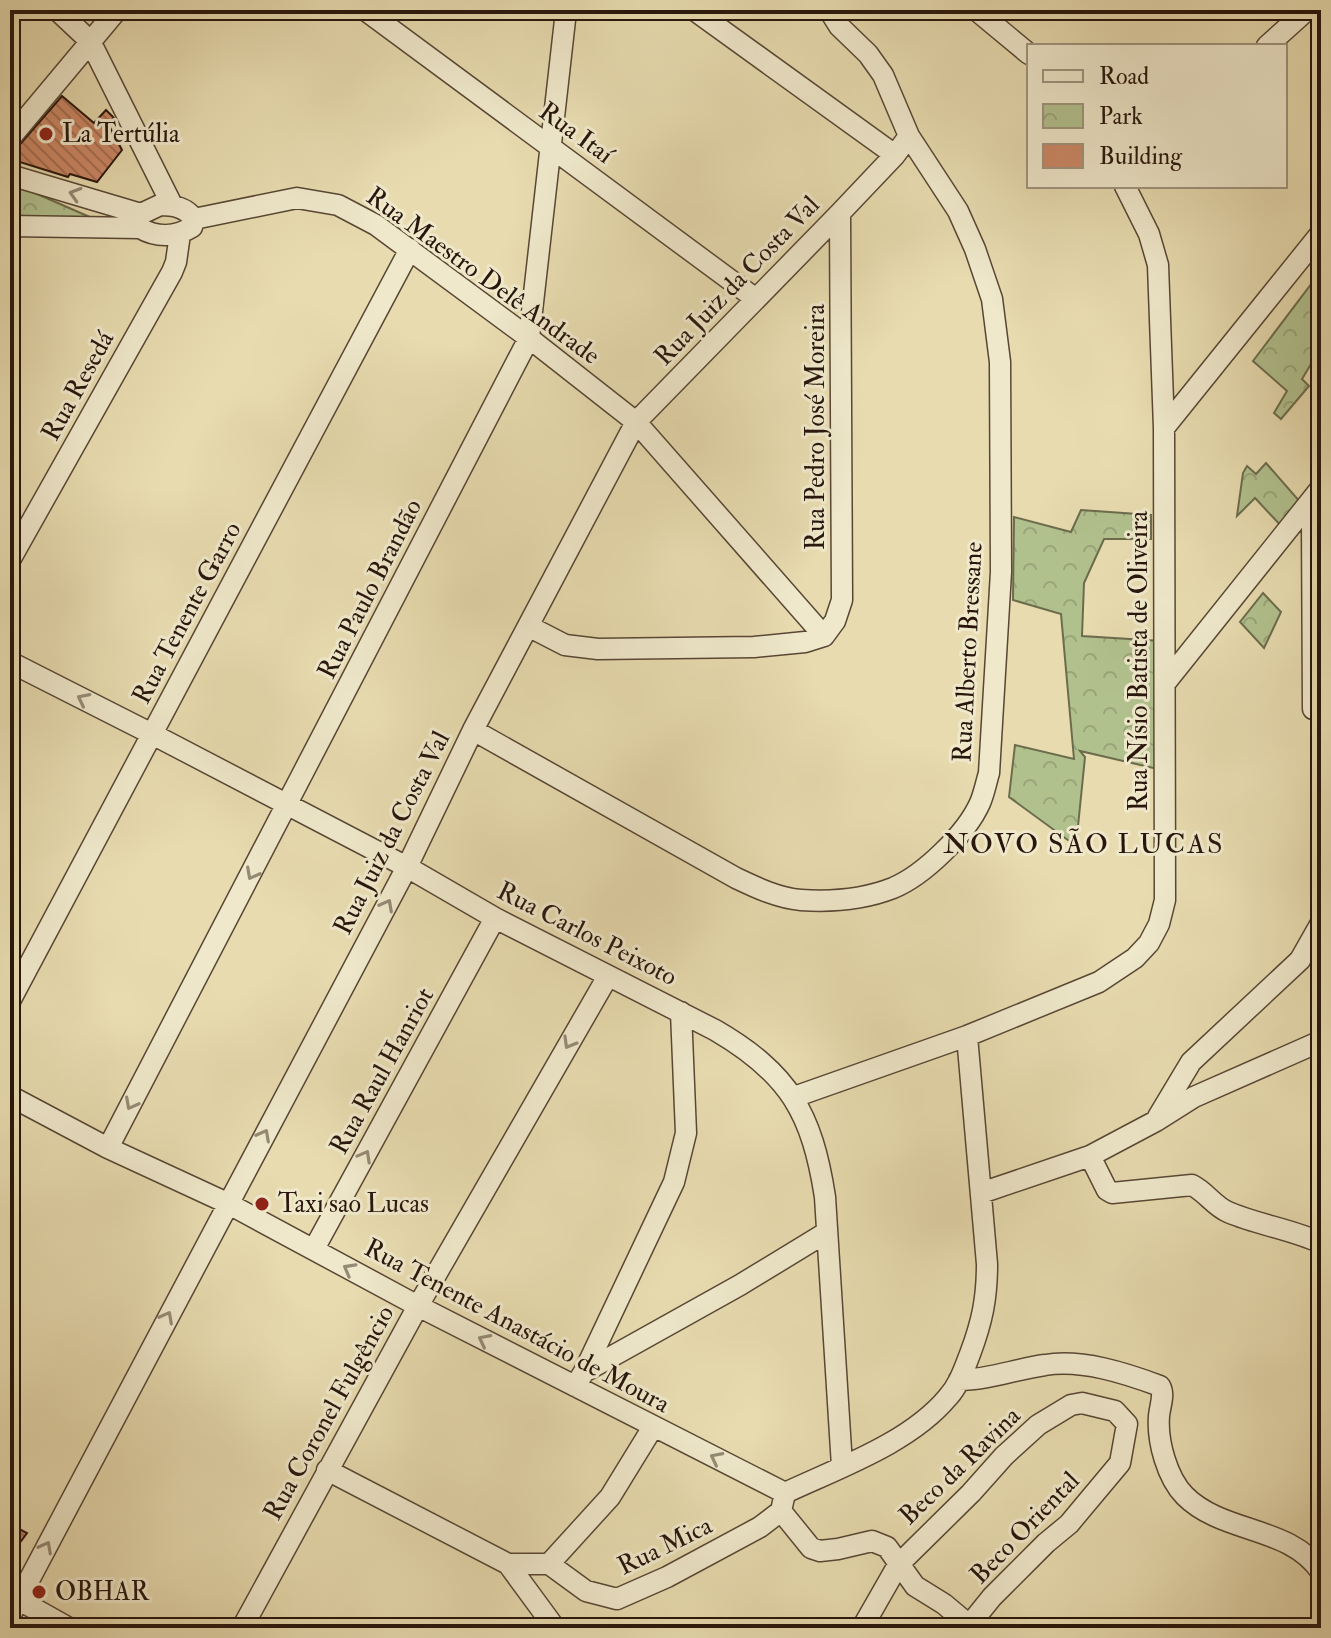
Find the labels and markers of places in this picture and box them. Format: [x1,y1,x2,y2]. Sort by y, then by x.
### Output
place label: La Tertúlia [62,118,180,150]
marker: La Tertúlia [37,125,55,143]
place label: Taxi sao Lucas [278,1188,429,1220]
marker: Taxi sao Lucas [253,1195,271,1213]
place label: OBHAR [55,1576,151,1608]
marker: OBHAR [30,1583,48,1601]

